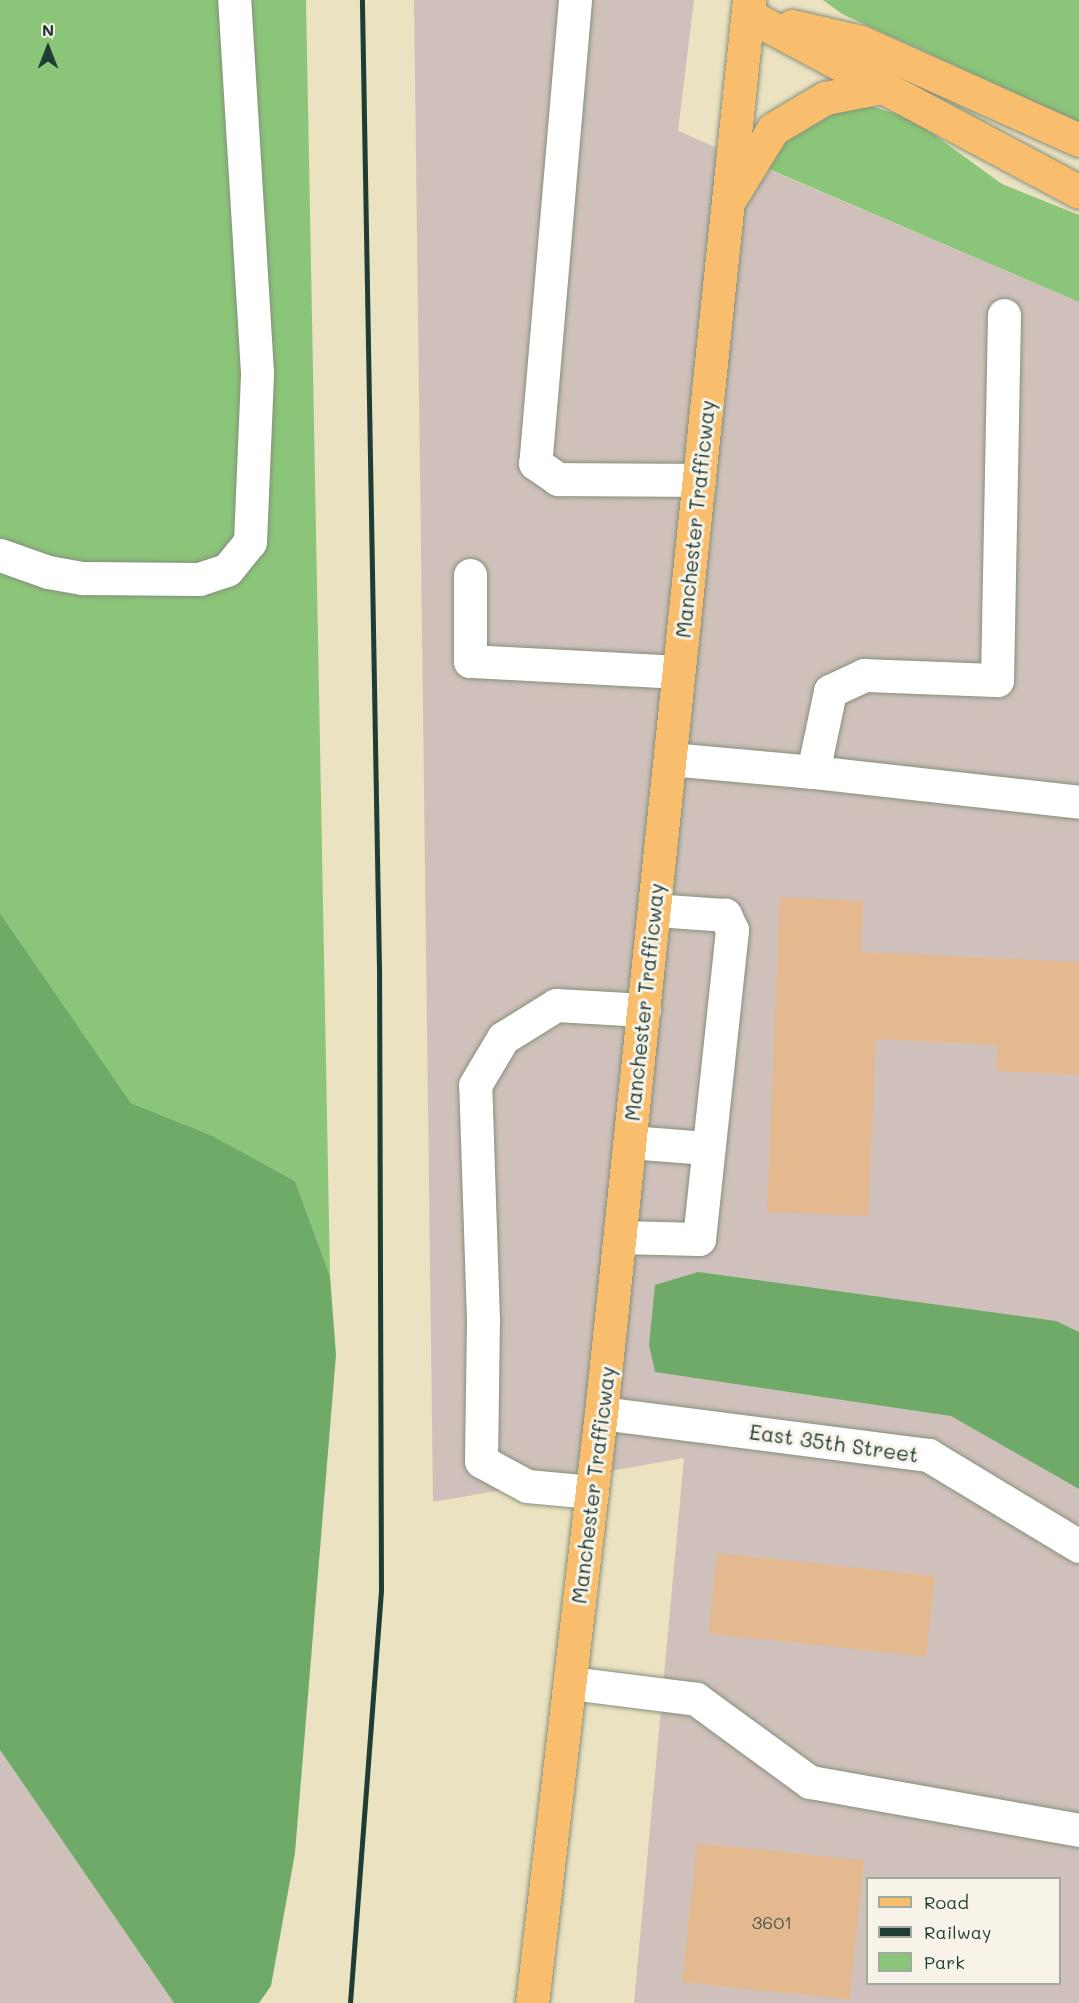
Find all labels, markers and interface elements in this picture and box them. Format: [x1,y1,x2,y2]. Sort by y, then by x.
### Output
north arrow [18,18,78,78]
text: N [42,19,54,40]
street label: Manchester Trafficway [670,399,720,639]
street label: Manchester Trafficway [619,882,669,1122]
street label: Manchester Trafficway [566,1365,620,1605]
street label: East 35th Street [748,1419,920,1467]
legend [866,1877,1061,1985]
text: Road [924,1890,969,1914]
house number: 3601 [752,1911,792,1933]
text: Railway [924,1920,991,1944]
text: Park [924,1950,965,1974]

